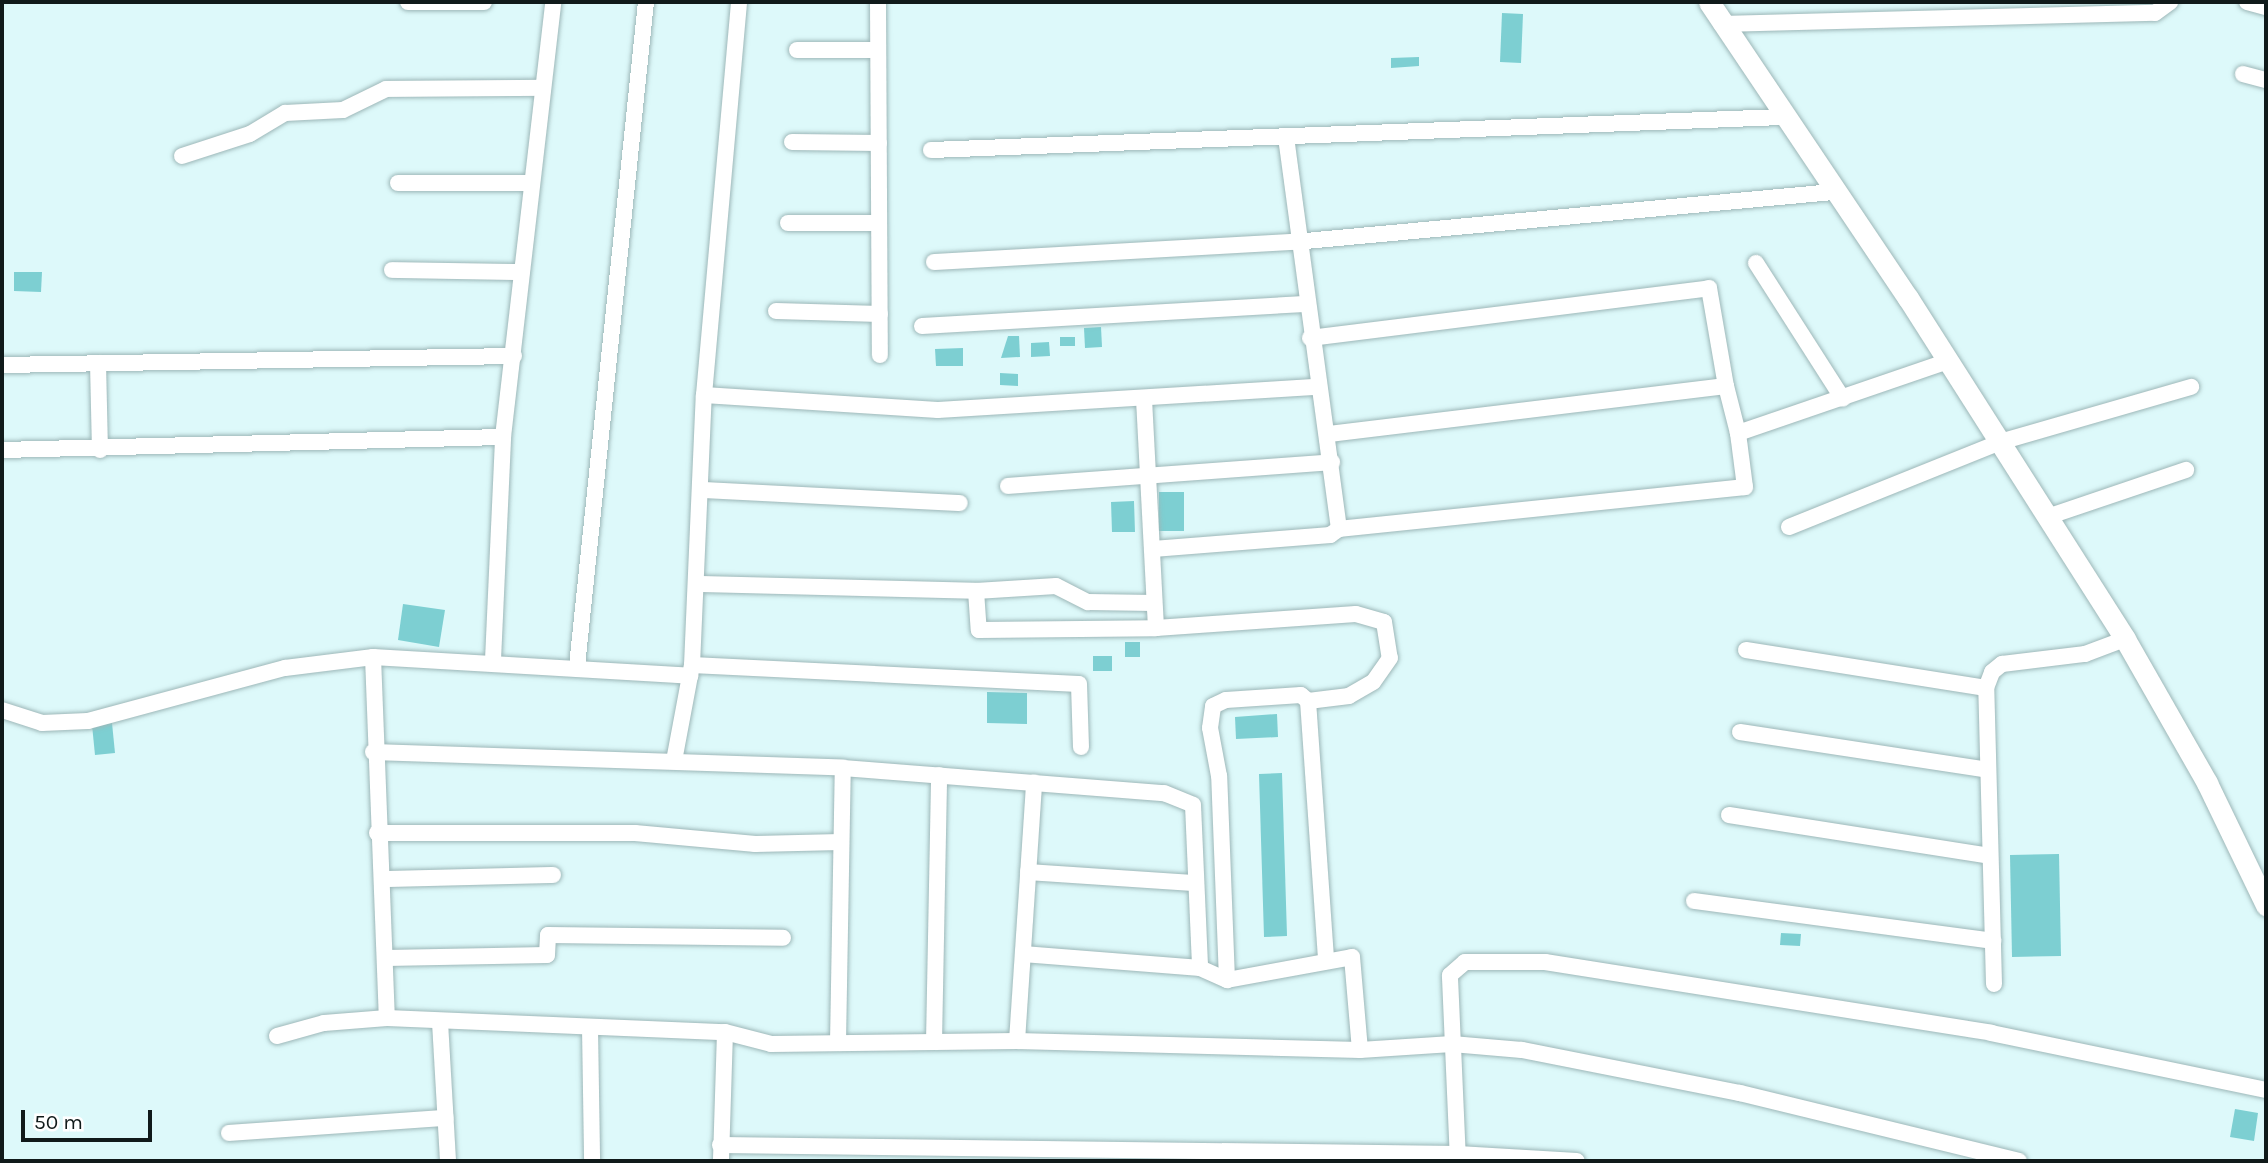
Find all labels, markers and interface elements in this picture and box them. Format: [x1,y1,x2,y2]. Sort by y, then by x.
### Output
scale bar [24,1096,156,1140]
text: 50 m [34,1110,83,1134]

